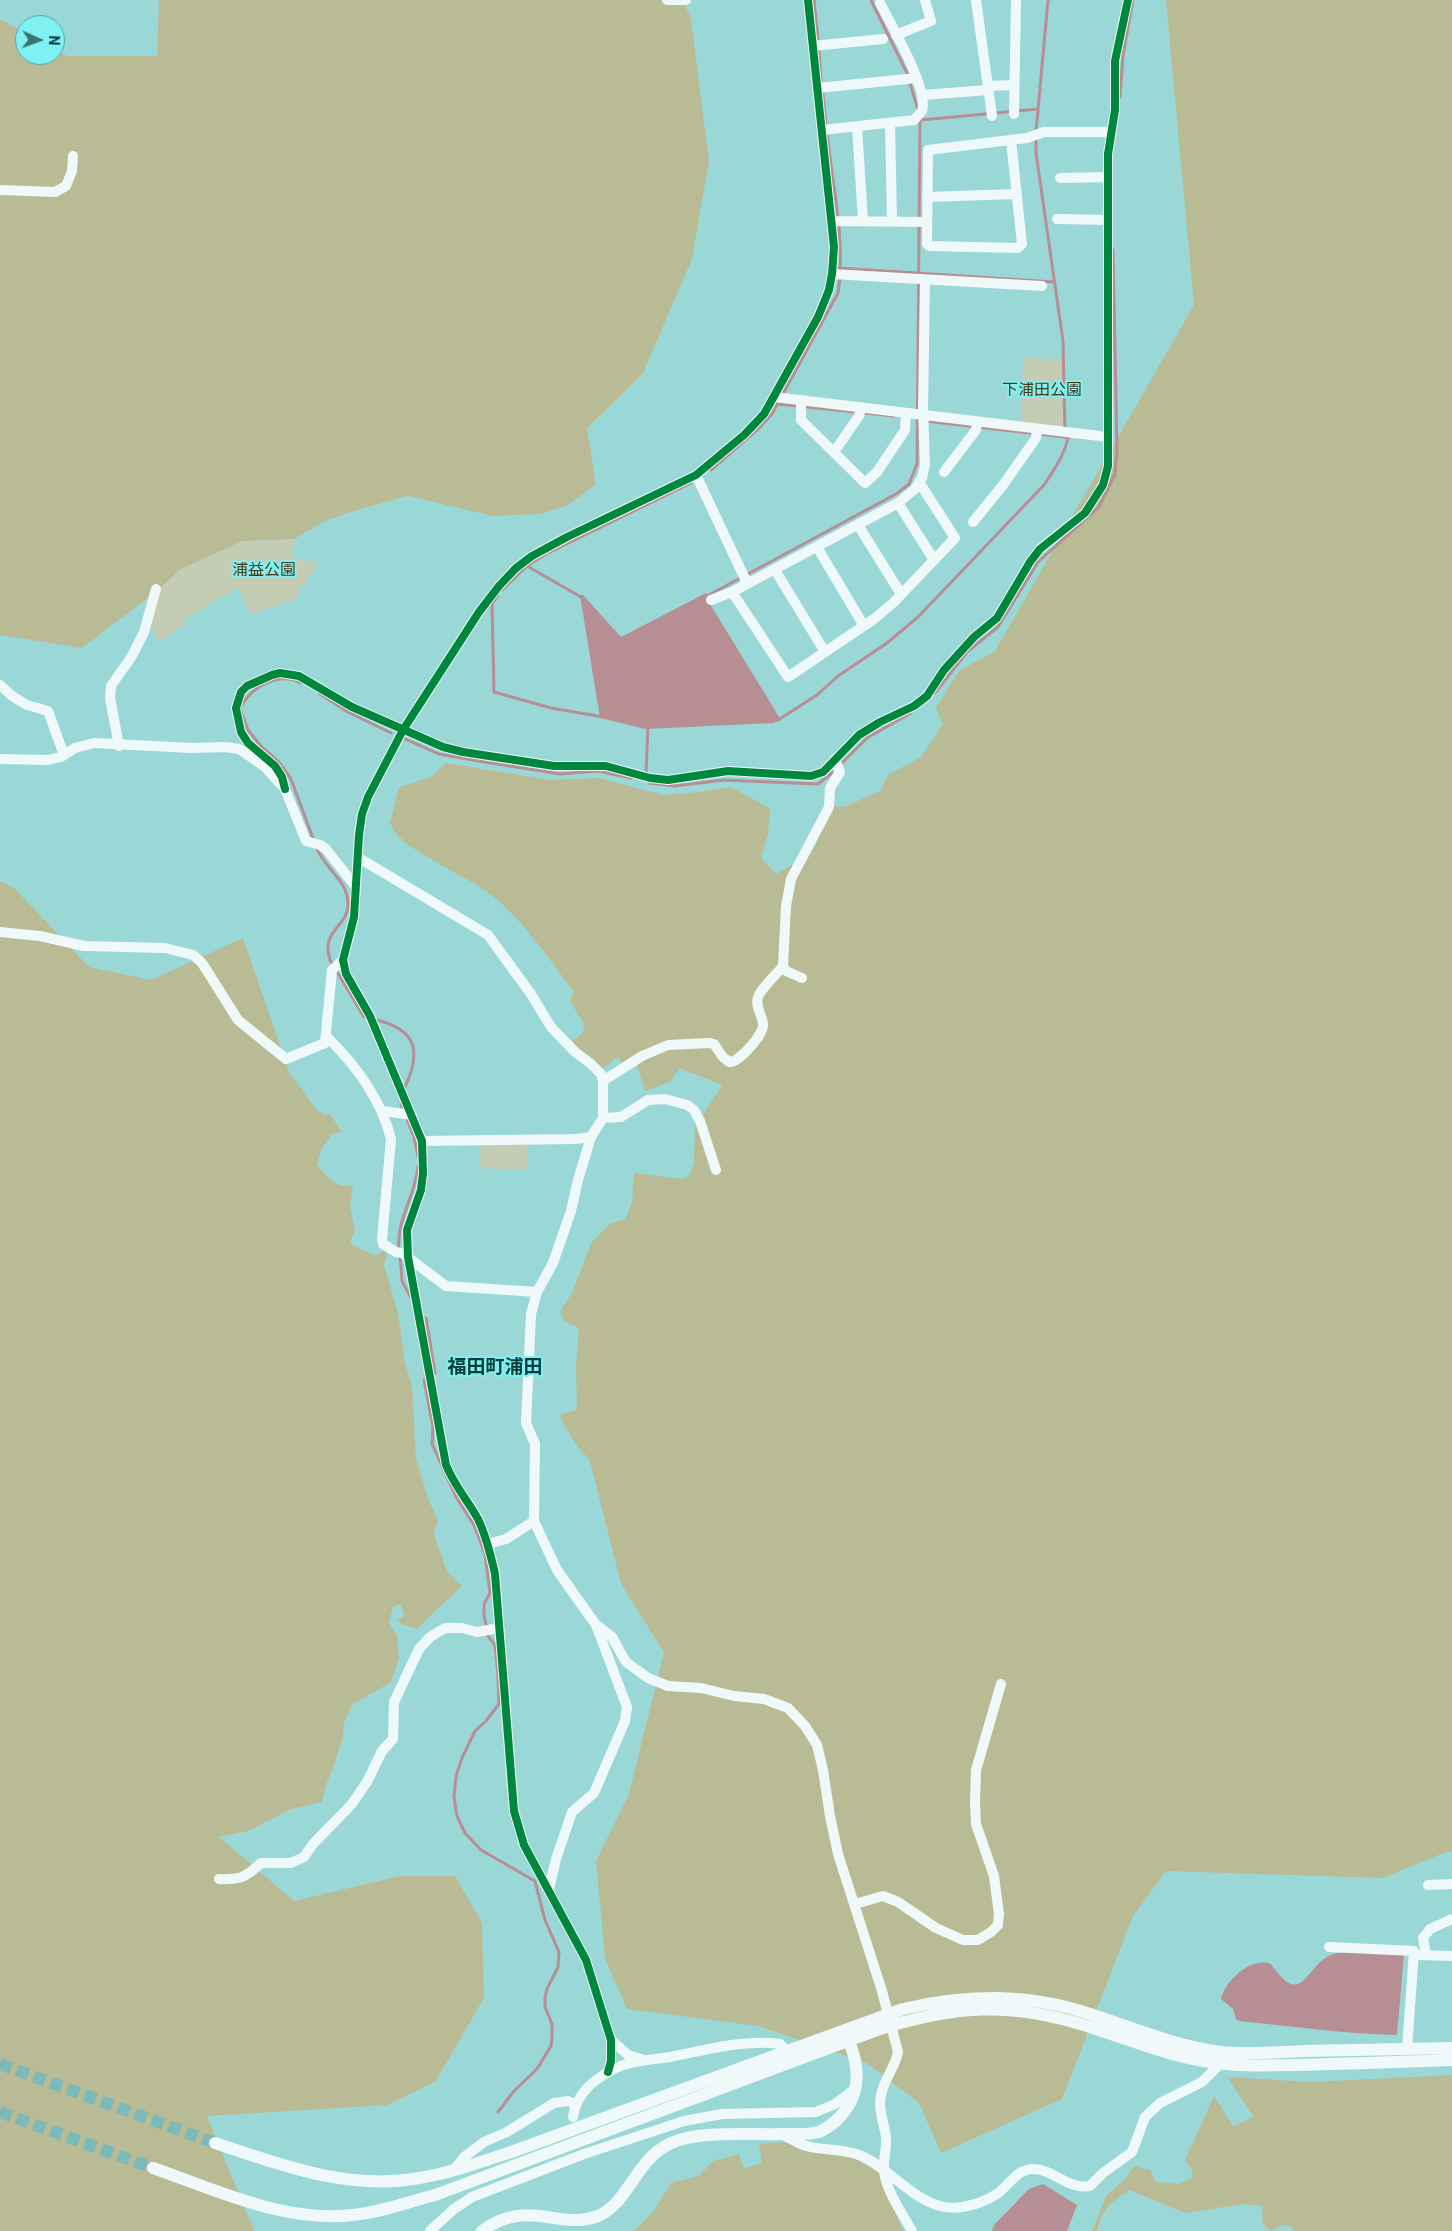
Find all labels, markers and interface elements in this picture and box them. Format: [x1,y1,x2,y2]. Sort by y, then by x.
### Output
north arrow [15,15,65,65]
text: N [46,35,62,46]
park label: 下浦田公園 [1002,381,1082,401]
park label: 浦益公園 [232,561,296,581]
district label: 福田町浦田 [448,1357,542,1379]

